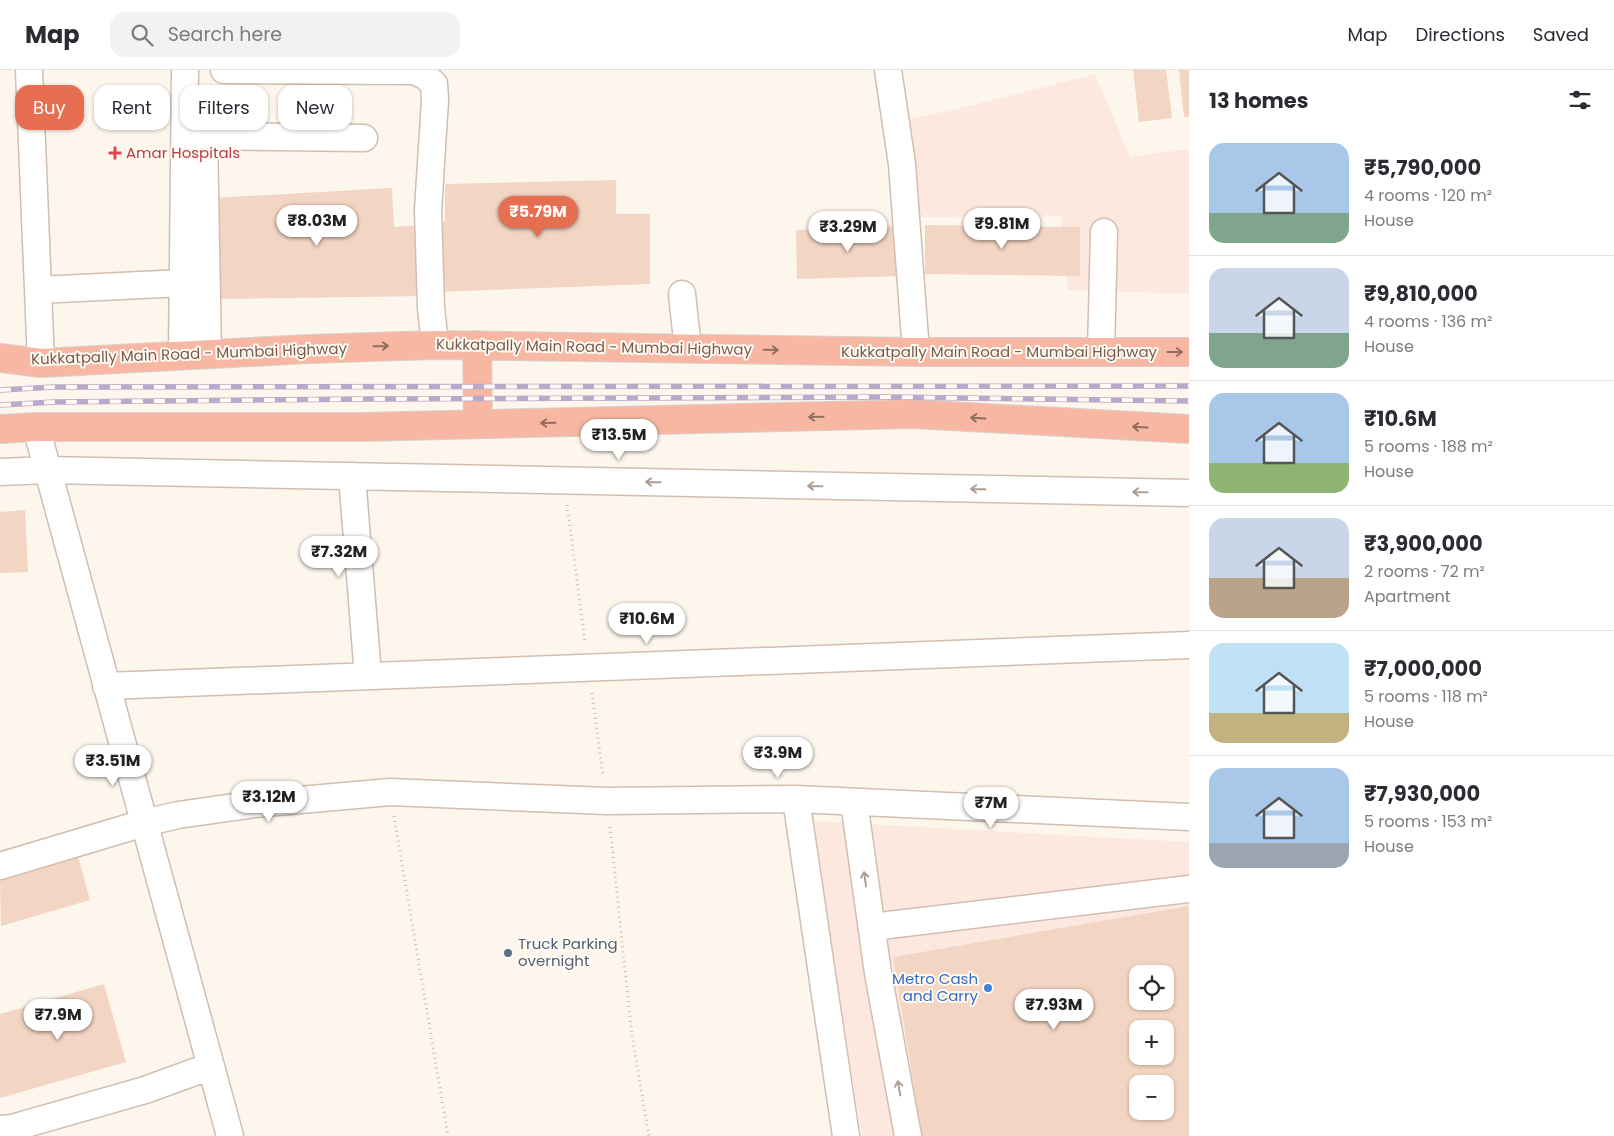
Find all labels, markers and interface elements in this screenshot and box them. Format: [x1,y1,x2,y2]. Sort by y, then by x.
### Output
search box [110,12,460,57]
text: Map [25,18,80,51]
icon: search [128,21,156,49]
text: Search here [168,21,282,48]
text: Map [1348,22,1387,47]
text: Directions [1415,22,1505,47]
text: Saved [1533,22,1589,47]
chip: Buy [15,85,84,130]
chip: Rent [94,85,170,130]
chip: Filters [180,85,268,130]
chip: New [278,85,352,130]
text: 13 homes [1209,86,1308,115]
icon: filters [1566,86,1594,114]
place label: Amar Hospitals [126,142,240,163]
marker: Amar Hospitals [108,146,122,160]
text: ₹5,790,000 [1364,153,1481,182]
icon: home [1249,163,1309,223]
text: 4 rooms · 120 m² [1364,184,1492,207]
pin: ₹5.79M [497,196,579,238]
text: ₹5.79M [509,200,567,223]
pin: ₹8.03M [276,204,358,247]
pin: ₹9.81M [961,208,1043,250]
text: ₹8.03M [287,209,347,232]
text: House [1364,209,1414,232]
pin: ₹3.29M [807,210,889,253]
text: ₹9.81M [975,212,1030,235]
text: ₹3.29M [819,215,877,238]
text: ₹9,810,000 [1364,279,1478,308]
icon: home [1249,288,1309,348]
text: 4 rooms · 136 m² [1364,310,1492,333]
street label: Kukkatpally Main Road - Mumbai Highway [436,333,753,360]
text: House [1364,335,1414,358]
street label: Kukkatpally Main Road - Mumbai Highway [31,337,348,370]
one-way arrow [372,341,388,351]
street label: Kukkatpally Main Road - Mumbai Highway [841,341,1158,362]
one-way arrow [762,345,778,355]
one-way arrow [1166,347,1182,357]
text: ₹10.6M [1364,404,1437,433]
one-way arrow [808,412,824,421]
one-way arrow [970,413,986,422]
icon: home [1249,413,1309,473]
one-way arrow [541,418,557,427]
pin: ₹13.5M [578,418,660,461]
one-way arrow [1133,422,1149,431]
text: ₹13.5M [592,423,646,446]
text: 5 rooms · 188 m² [1364,435,1493,458]
text: House [1364,460,1414,483]
one-way arrow [645,478,661,487]
one-way arrow [808,481,824,491]
one-way arrow [970,484,986,494]
one-way arrow [1133,488,1149,497]
text: ₹3,900,000 [1364,529,1483,558]
pin: ₹7.32M [298,536,380,578]
icon: home [1249,538,1309,598]
text: ₹7.32M [311,540,367,563]
text: 2 rooms · 72 m² [1364,560,1485,583]
text: Apartment [1364,585,1451,608]
pin: ₹10.6M [606,602,688,645]
text: ₹10.6M [619,607,675,630]
text: ₹7,000,000 [1364,654,1482,683]
icon: home [1249,663,1309,723]
text: 5 rooms · 118 m² [1364,685,1488,708]
text: House [1364,710,1414,733]
pin: ₹3.9M [743,736,813,779]
text: ₹3.9M [754,741,802,764]
pin: ₹3.51M [72,744,154,787]
text: ₹3.51M [86,749,140,772]
text: ₹7,930,000 [1364,779,1480,808]
pin: ₹3.12M [228,780,310,823]
text: ₹3.12M [242,785,296,808]
pin: ₹7M [967,786,1015,829]
icon: home [1249,788,1309,848]
text: ₹7M [975,791,1007,814]
text: 5 rooms · 153 m² [1364,810,1492,833]
text: House [1364,835,1414,858]
one-way arrow [860,871,870,887]
place label: Truck Parking overnight [518,933,618,971]
marker: Truck Parking overnight [502,947,514,959]
map controls [1129,965,1174,1120]
button: locate [1129,965,1174,1010]
place label: Metro Cash and Carry [892,968,979,1006]
marker: Metro Cash and Carry [982,982,994,994]
pin: ₹7.93M [1013,988,1095,1031]
text: ₹7.93M [1026,993,1082,1016]
pin: ₹7.9M [23,998,93,1041]
text: ₹7.9M [34,1003,82,1026]
button: + [1129,1020,1174,1065]
button: − [1129,1075,1174,1120]
one-way arrow [893,1080,903,1096]

